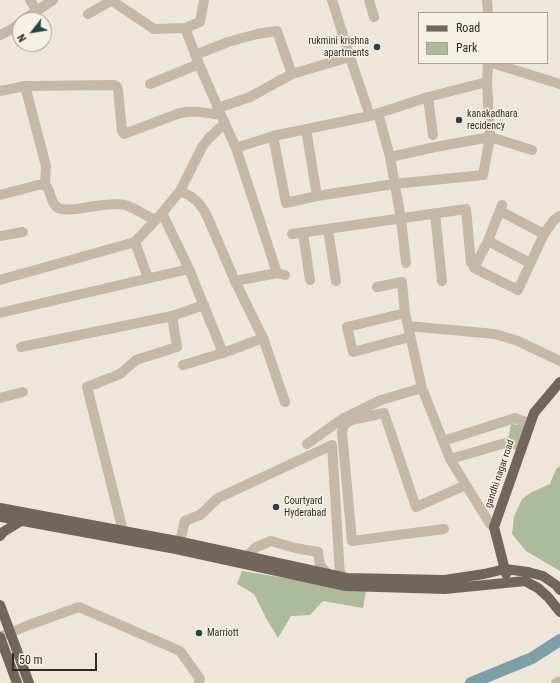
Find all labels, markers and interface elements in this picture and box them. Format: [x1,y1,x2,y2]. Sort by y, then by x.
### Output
north arrow [12,12,52,52]
legend [418,12,548,64]
text: Road [456,21,480,35]
text: N [15,32,29,44]
place label: rukmini krishna apartments [308,35,369,58]
text: Park [456,41,477,55]
marker: rukmini krishna apartments [372,42,382,52]
place label: kanakadhara recidency [467,108,517,132]
marker: kanakadhara recidency [454,115,464,125]
street label: gandhi nagar road [483,438,517,510]
place label: Courtyard Hyderabad [284,495,326,518]
marker: Courtyard Hyderabad [271,502,281,512]
place label: Marriott [207,627,239,639]
marker: Marriott [194,628,204,638]
scale bar [14,645,99,671]
text: 50 m [19,653,43,667]

